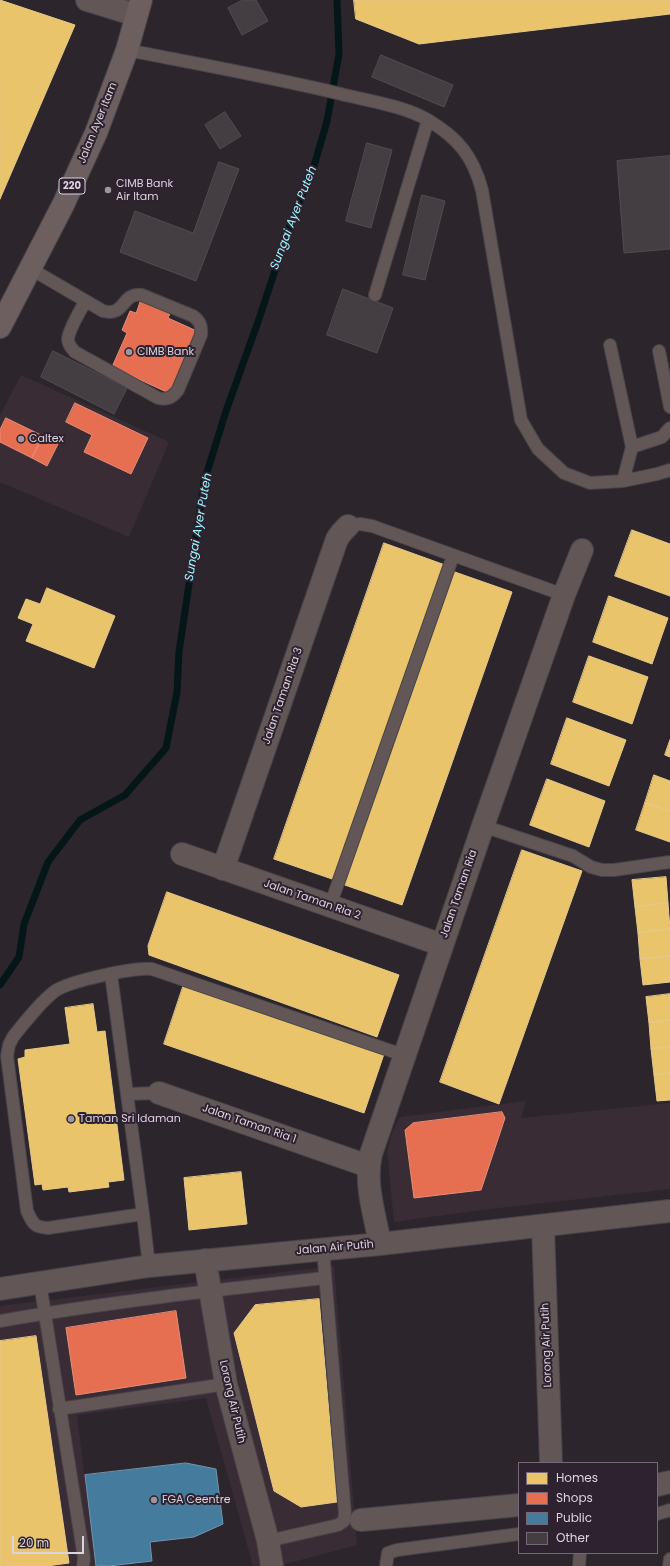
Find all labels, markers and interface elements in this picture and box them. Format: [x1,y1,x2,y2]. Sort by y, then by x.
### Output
street label: Jalan Ayer Itam [76,81,120,165]
water label: Sungai Ayer Puteh [268,164,320,272]
place label: CIMB Bank Air Itam [116,177,173,203]
road number: 220 [59,178,85,194]
marker: CIMB Bank Air Itam [103,185,113,195]
place label: CIMB Bank [137,345,194,359]
marker: CIMB Bank [124,347,134,357]
place label: Caltex [29,432,64,446]
marker: Caltex [16,434,26,444]
water label: Sungai Ayer Puteh [182,472,216,582]
street label: Jalan Taman Ria 3 [260,646,306,746]
street label: Jalan Taman Ria [438,848,480,940]
street label: Jalan Taman Ria 2 [262,877,362,923]
street label: Jalan Taman Ria 1 [200,1102,298,1146]
place label: Taman Sri Idaman [79,1112,181,1126]
marker: Taman Sri Idaman [66,1114,76,1124]
street label: Jalan Air Putih [296,1238,374,1258]
street label: Lorong Air Putih [539,1302,555,1388]
street label: Lorong Air Putih [216,1359,248,1445]
legend [518,1462,658,1554]
text: Homes [556,1469,598,1486]
text: Shops [556,1489,593,1506]
place label: FGA Ceentre [162,1493,231,1507]
marker: FGA Ceentre [149,1495,159,1505]
text: Public [556,1509,592,1526]
scale bar [14,1528,86,1554]
text: Other [556,1529,589,1546]
text: 20 m [19,1534,49,1551]

